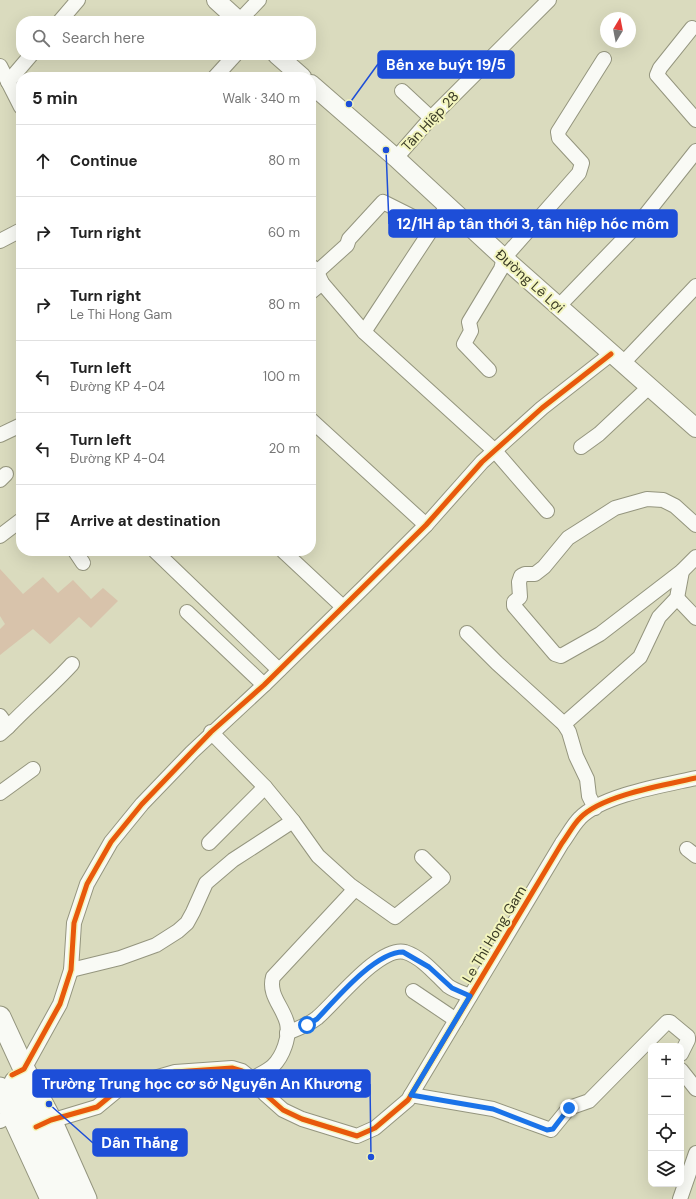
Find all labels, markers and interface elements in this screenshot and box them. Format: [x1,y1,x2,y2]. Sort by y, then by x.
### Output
north arrow [600,12,636,48]
search box [16,16,316,60]
icon: search [30,27,52,49]
text: Search here [62,28,145,48]
callout: Bến xe buýt 19/5 [378,51,514,78]
text: Bến xe buýt 19/5 [386,55,506,75]
text: 5 min [32,87,78,109]
street label: Tân Hiệp 28 [398,87,462,155]
text: Walk · 340 m [223,90,300,107]
icon: ahead [32,150,54,172]
text: Continue [70,151,138,171]
text: 80 m [268,152,300,169]
callout: 12/1H ấp tân thới 3, tân hiệp hóc môm [389,210,677,237]
text: 12/1H ấp tân thới 3, tân hiệp hóc môm [397,214,669,234]
icon: right [32,222,54,244]
text: Turn right [70,223,141,243]
text: 60 m [268,224,300,241]
street label: Đường Lê Lợi [492,245,568,317]
text: Turn right [70,286,141,306]
icon: right [32,294,54,316]
text: 80 m [268,296,300,313]
text: Le Thi Hong Gam [70,306,172,323]
text: Turn left [70,358,131,378]
icon: left [32,366,54,388]
text: 100 m [263,368,300,385]
text: Đường KP 4-04 [70,378,165,395]
text: Turn left [70,430,131,450]
icon: left [32,438,54,460]
text: 20 m [269,440,300,457]
text: Đường KP 4-04 [70,450,165,467]
icon: arrive [32,510,54,532]
text: Arrive at destination [70,511,221,531]
street label: Le Thi Hong Gam [458,882,530,986]
route start [298,1016,316,1034]
map controls [648,1043,684,1187]
button: + [648,1043,684,1079]
callout: Trường Trung học cơ sở Nguyễn An Khương [33,1070,370,1097]
text: Trường Trung học cơ sở Nguyễn An Khương [41,1074,363,1094]
button: − [648,1079,684,1115]
route end [560,1099,578,1117]
button: locate [648,1115,684,1151]
callout: Dân Thắng [93,1129,187,1156]
text: Dân Thắng [101,1133,179,1153]
button: layers [648,1151,684,1187]

